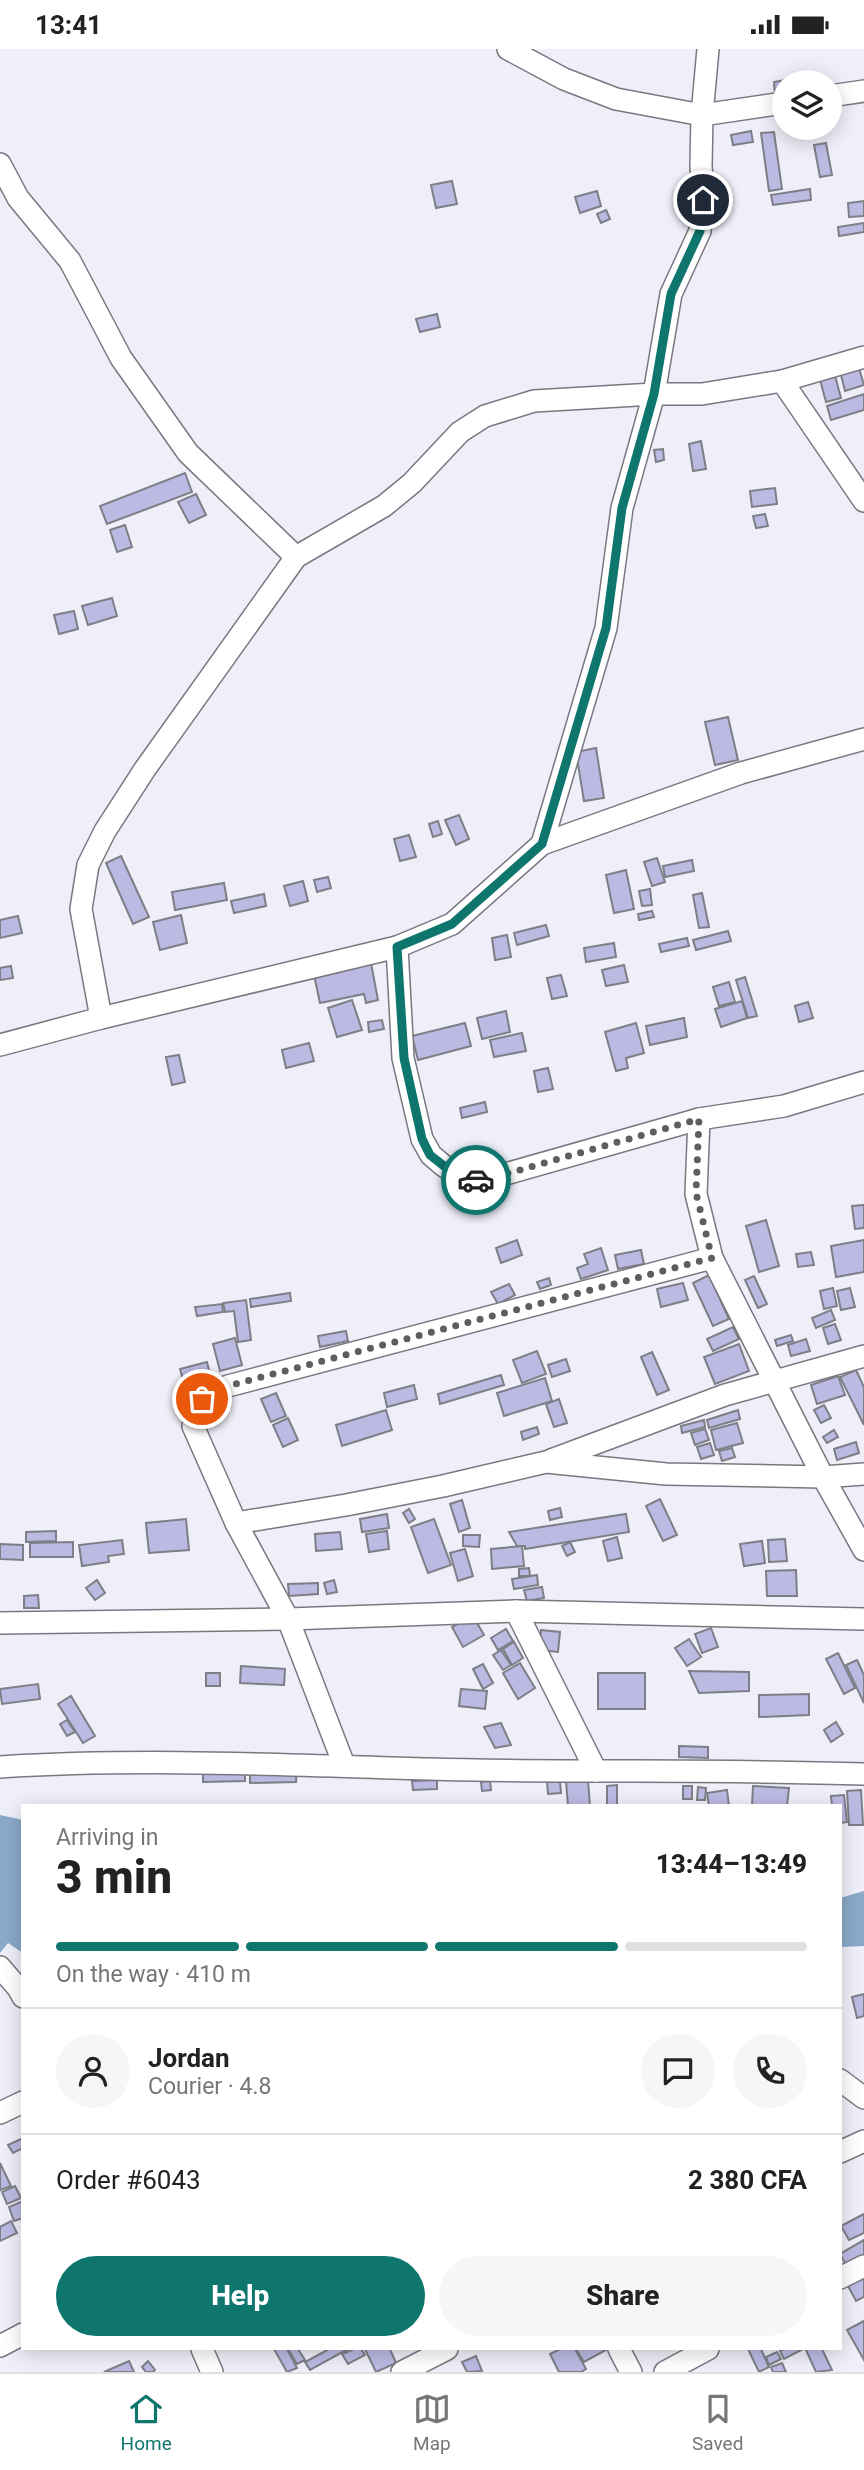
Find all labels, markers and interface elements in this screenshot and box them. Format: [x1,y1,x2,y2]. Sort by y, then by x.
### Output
text: 13:41 [35,10,102,40]
map controls [772,70,842,140]
button: layers [772,70,842,140]
pin [673,170,733,230]
icon: home [684,181,722,219]
courier [441,1145,511,1215]
icon: car [457,1161,495,1199]
pin [172,1369,232,1429]
icon: bag [183,1380,221,1418]
text: Arriving in [56,1824,159,1851]
text: 13:44–13:49 [656,1849,807,1879]
text: 3 min [56,1850,172,1904]
text: On the way · 410 m [56,1961,251,1988]
button: person [56,2034,130,2108]
button: chat [641,2034,715,2108]
button: phone [733,2034,807,2108]
text: Jordan [148,2043,230,2073]
text: Courier · 4.8 [148,2073,271,2100]
text: Order #6043 [56,2165,201,2195]
text: 2 380 CFA [688,2165,807,2195]
button: Help [56,2256,425,2336]
button: Share [439,2256,807,2336]
tab: Home [121,2390,172,2455]
tab: Map [413,2390,451,2455]
tab: Saved [692,2390,743,2455]

